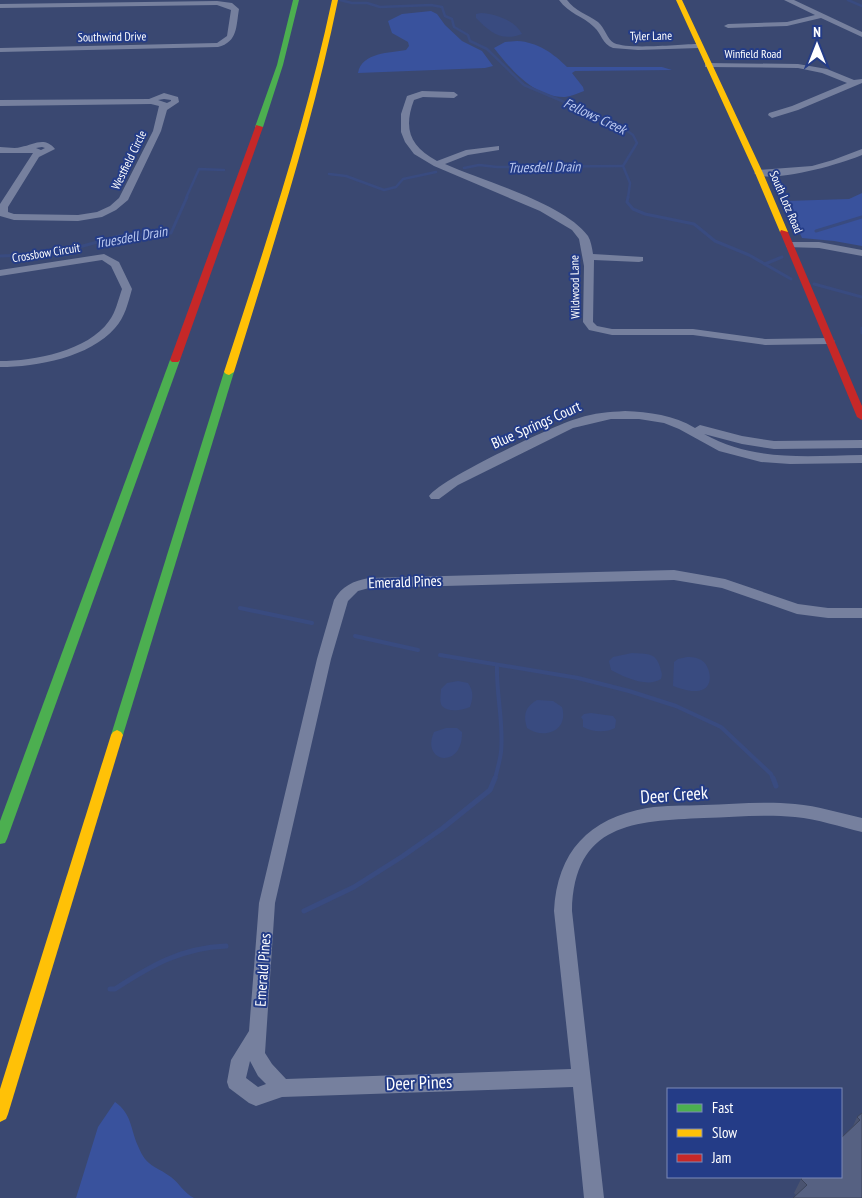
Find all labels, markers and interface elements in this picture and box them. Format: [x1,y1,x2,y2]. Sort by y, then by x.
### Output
north arrow [792,20,842,70]
text: N [813,23,821,41]
street label: Southwind Drive [78,28,146,45]
street label: Tyler Lane [630,28,672,43]
street label: Winfield Road [724,46,782,61]
water label: Fellows Creek [561,94,631,139]
street label: Westfield Circle [108,128,149,192]
water label: Truesdell Drain [507,157,581,177]
street label: South Lotz Road [767,168,806,235]
water label: Truesdell Drain [94,222,169,252]
street label: Crossbow Circuit [11,240,82,265]
street label: Wildwood Lane [566,255,583,319]
street label: Blue Springs Court [488,396,584,453]
street label: Emerald Pines [368,571,442,592]
street label: Deer Creek [639,781,708,808]
street label: Emerald Pines [250,933,275,1007]
street label: Deer Pines [385,1070,453,1095]
legend [667,1088,842,1178]
text: Fast [712,1098,733,1117]
text: Slow [712,1123,737,1142]
text: Jam [711,1148,731,1167]

